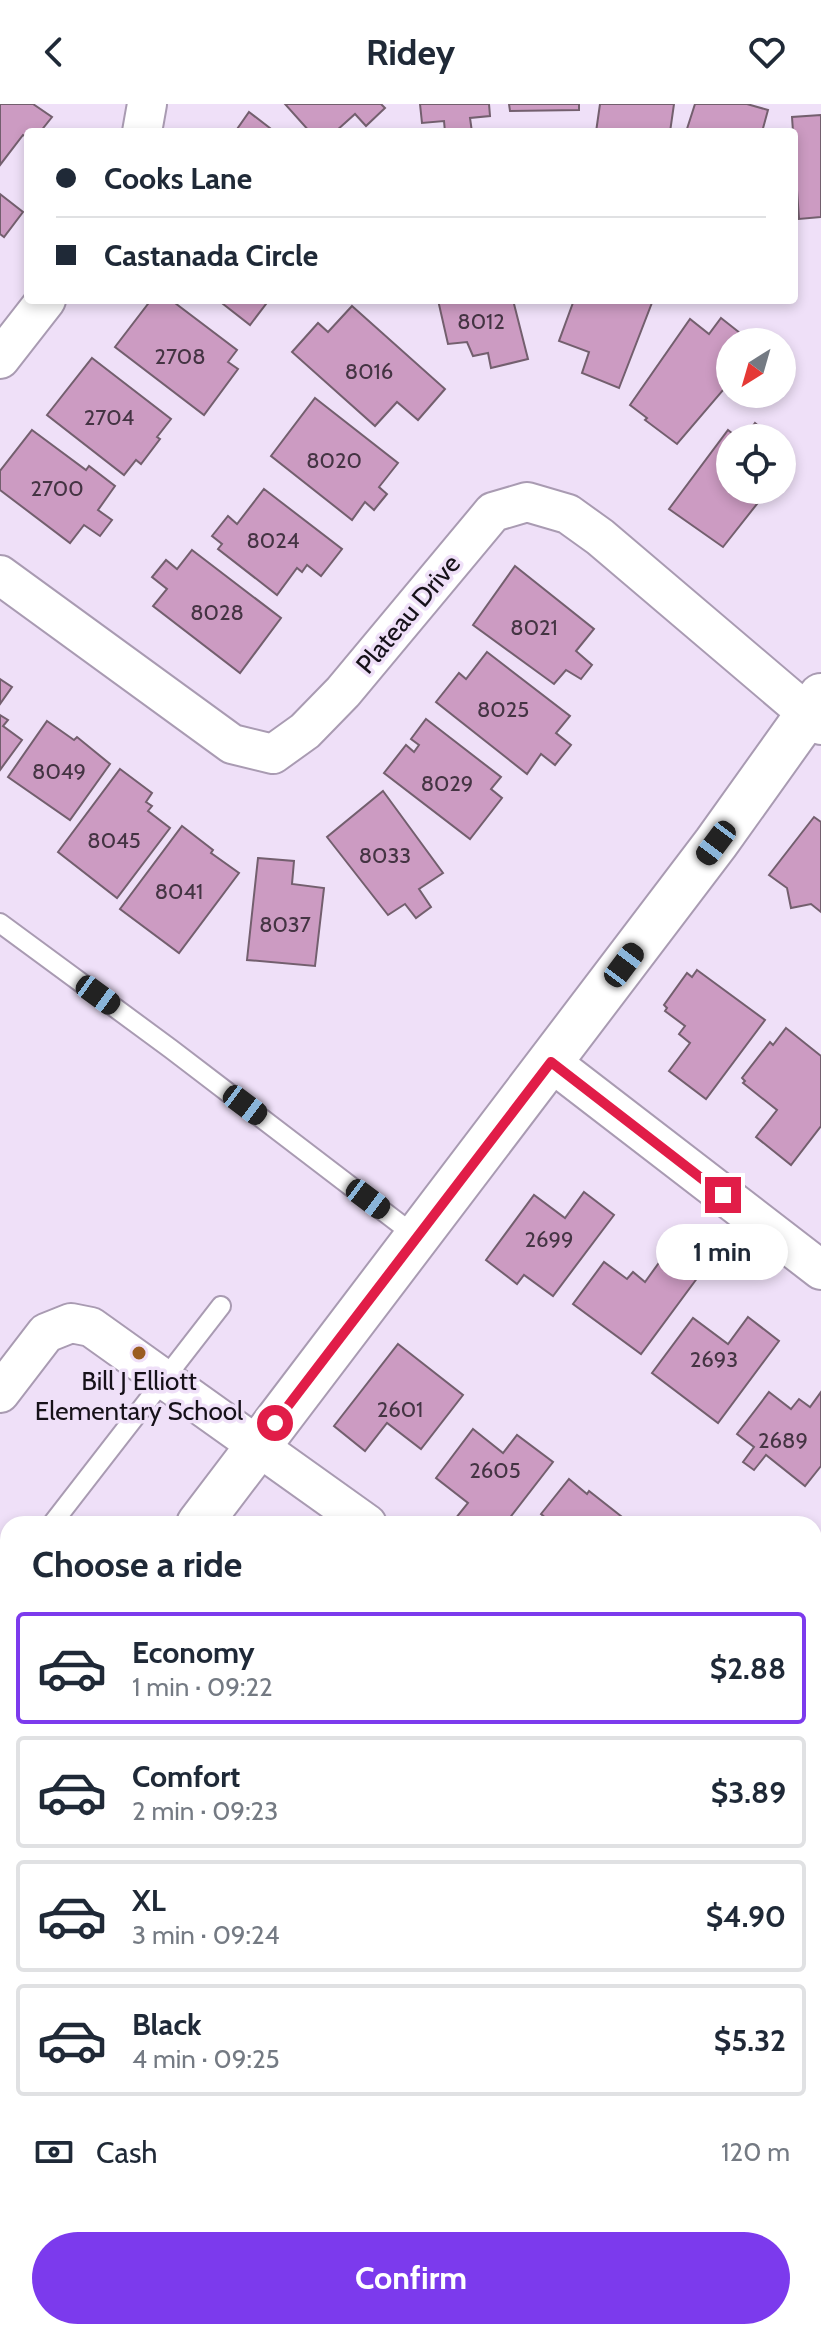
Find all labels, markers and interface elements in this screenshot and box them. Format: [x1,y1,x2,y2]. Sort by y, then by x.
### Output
icon: back [32,30,76,74]
text: Ridey [366,30,455,74]
icon: heart [745,30,789,74]
text: Cooks Lane [104,160,252,197]
text: Castanada Circle [104,237,318,274]
house number: 8012 [457,308,505,335]
north arrow [716,328,796,408]
map controls [716,328,796,504]
house number: 2708 [154,343,206,370]
house number: 8016 [345,358,393,385]
house number: 2704 [84,404,135,431]
button: locate [716,424,796,504]
house number: 8020 [306,447,362,474]
house number: 2700 [30,475,84,502]
house number: 8024 [247,527,300,554]
street label: Plateau Drive [349,548,467,680]
house number: 8028 [190,599,244,626]
house number: 8021 [510,614,558,641]
house number: 8025 [477,696,529,723]
house number: 8049 [32,758,86,785]
house number: 8029 [421,770,473,797]
car [692,817,740,869]
house number: 8045 [87,827,141,854]
house number: 8033 [359,842,411,869]
house number: 8041 [155,878,203,905]
house number: 8037 [259,911,311,938]
car [600,939,648,991]
car [72,971,124,1019]
car [219,1081,271,1129]
car [342,1175,394,1223]
route end [705,1177,741,1213]
callout: 1 min [657,1223,789,1279]
house number: 2699 [524,1226,574,1253]
text: 1 min [693,1236,751,1268]
marker: Bill J Elliott Elementary School [130,1344,148,1362]
house number: 2693 [690,1346,738,1373]
place label: Bill J Elliott Elementary School [35,1365,243,1427]
house number: 2601 [377,1396,423,1423]
route start [257,1405,293,1441]
house number: 2689 [758,1427,808,1454]
house number: 2605 [469,1457,521,1484]
text: Choose a ride [32,1542,242,1586]
icon: car [36,1632,108,1704]
text: Economy [132,1634,255,1671]
text: $2.88 [710,1650,786,1687]
text: 1 min · 09:22 [132,1671,273,1703]
icon: car [36,1756,108,1828]
text: Comfort [132,1758,240,1795]
text: $3.89 [711,1774,786,1811]
text: 2 min · 09:23 [132,1795,278,1827]
icon: car [36,1880,108,1952]
text: XL [132,1882,166,1919]
text: $4.90 [706,1898,786,1935]
text: 3 min · 09:24 [132,1919,280,1951]
icon: car [36,2004,108,2076]
text: Black [132,2006,202,2043]
text: $5.32 [714,2022,786,2059]
text: 4 min · 09:25 [132,2043,280,2075]
icon: cash [32,2130,76,2174]
text: Cash [96,2134,158,2171]
text: 120 m [721,2136,790,2168]
button: Confirm [32,2232,790,2324]

